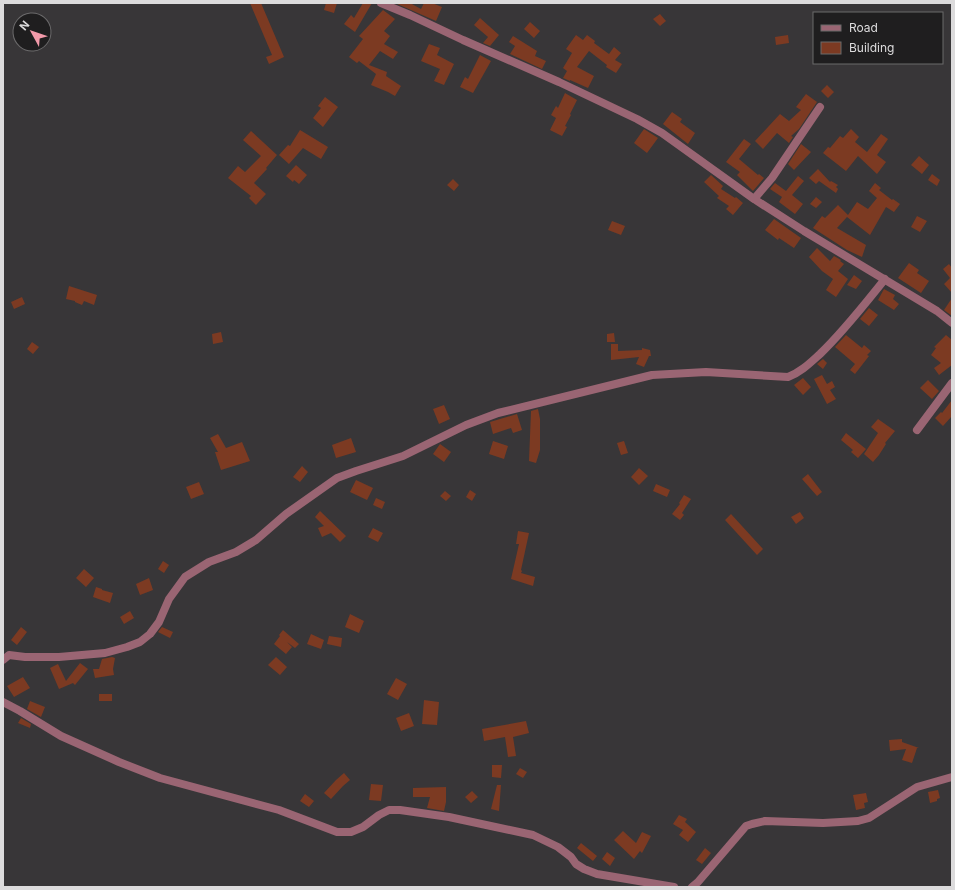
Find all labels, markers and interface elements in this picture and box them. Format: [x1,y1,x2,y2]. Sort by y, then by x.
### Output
north arrow [12,12,52,52]
legend [813,12,943,64]
text: N [16,18,32,33]
text: Road [849,20,878,35]
text: Building [849,40,894,55]

